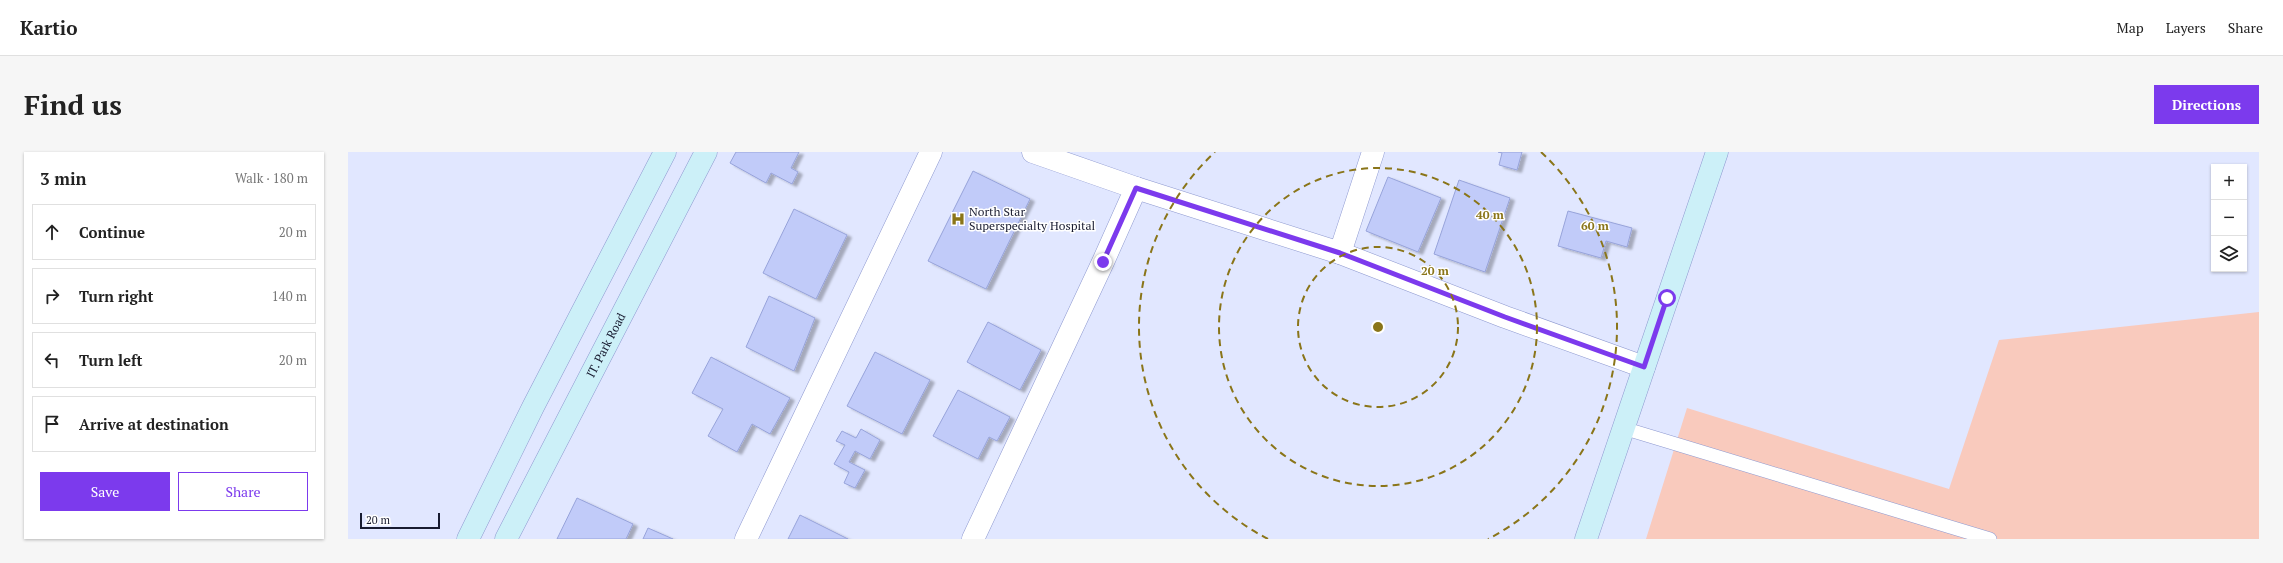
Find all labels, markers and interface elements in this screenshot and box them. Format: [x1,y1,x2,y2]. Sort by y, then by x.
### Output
text: Kartio [20,15,77,40]
text: Map [2117,18,2144,37]
text: Layers [2166,18,2206,37]
text: Share [2228,18,2263,37]
button: Directions [2154,85,2259,124]
text: Find us [24,86,122,123]
map controls [2211,164,2247,272]
button: + [2211,164,2247,200]
text: 3 min [40,167,87,190]
text: Walk · 180 m [235,169,308,187]
button: − [2211,200,2247,236]
place label: North Star Superspecialty Hospital [969,204,1096,233]
text: 40 m [1476,207,1504,222]
hospital icon: North Star Superspecialty Hospital [950,211,966,227]
text: 60 m [1581,218,1609,233]
icon: ahead [41,221,63,243]
text: Continue [79,222,145,242]
text: 20 m [279,223,307,241]
button: layers [2211,236,2247,272]
route end [1094,253,1112,271]
text: 20 m [1421,263,1449,278]
icon: right [41,285,63,307]
text: Turn right [79,286,154,306]
text: 140 m [272,287,307,305]
route start [1658,289,1676,307]
street label: IT. Park Road [583,310,629,380]
centre of rings [1371,320,1385,334]
icon: left [41,349,63,371]
text: Turn left [79,350,143,370]
text: 20 m [279,351,307,369]
icon: arrive [41,413,63,435]
text: Arrive at destination [79,414,229,434]
button: Save [40,472,170,511]
button: Share [178,472,308,511]
scale bar [360,511,440,530]
text: 20 m [366,513,390,527]

